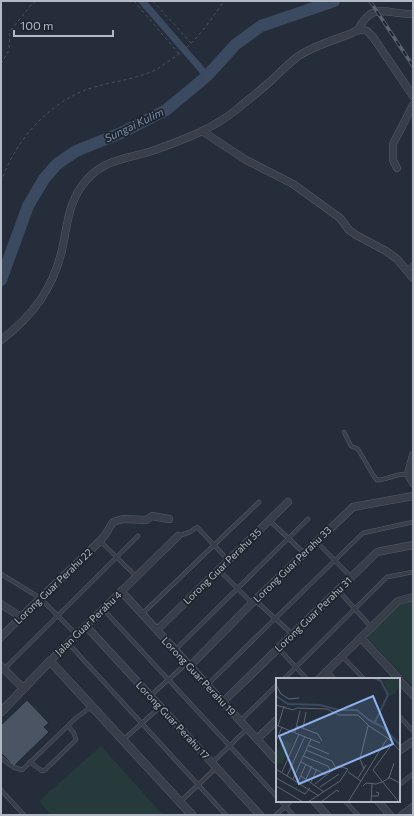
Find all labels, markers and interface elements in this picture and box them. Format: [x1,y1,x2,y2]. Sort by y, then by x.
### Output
scale bar [14,12,113,38]
text: 100 m [20,18,54,32]
water label: Sungai Kulim [102,104,166,144]
street label: Lorong Guar Perahu 33 [251,523,334,604]
street label: Lorong Guar Perahu 35 [180,525,264,606]
street label: Lorong Guar Perahu 22 [12,545,95,626]
street label: Lorong Guar Perahu 31 [272,574,354,654]
street label: Jalan Guar Perahu 4 [52,588,124,658]
street label: Lorong Guar Perahu 19 [160,634,238,718]
inset map [276,678,400,802]
street label: Lorong Guar Perahu 17 [134,679,212,761]

